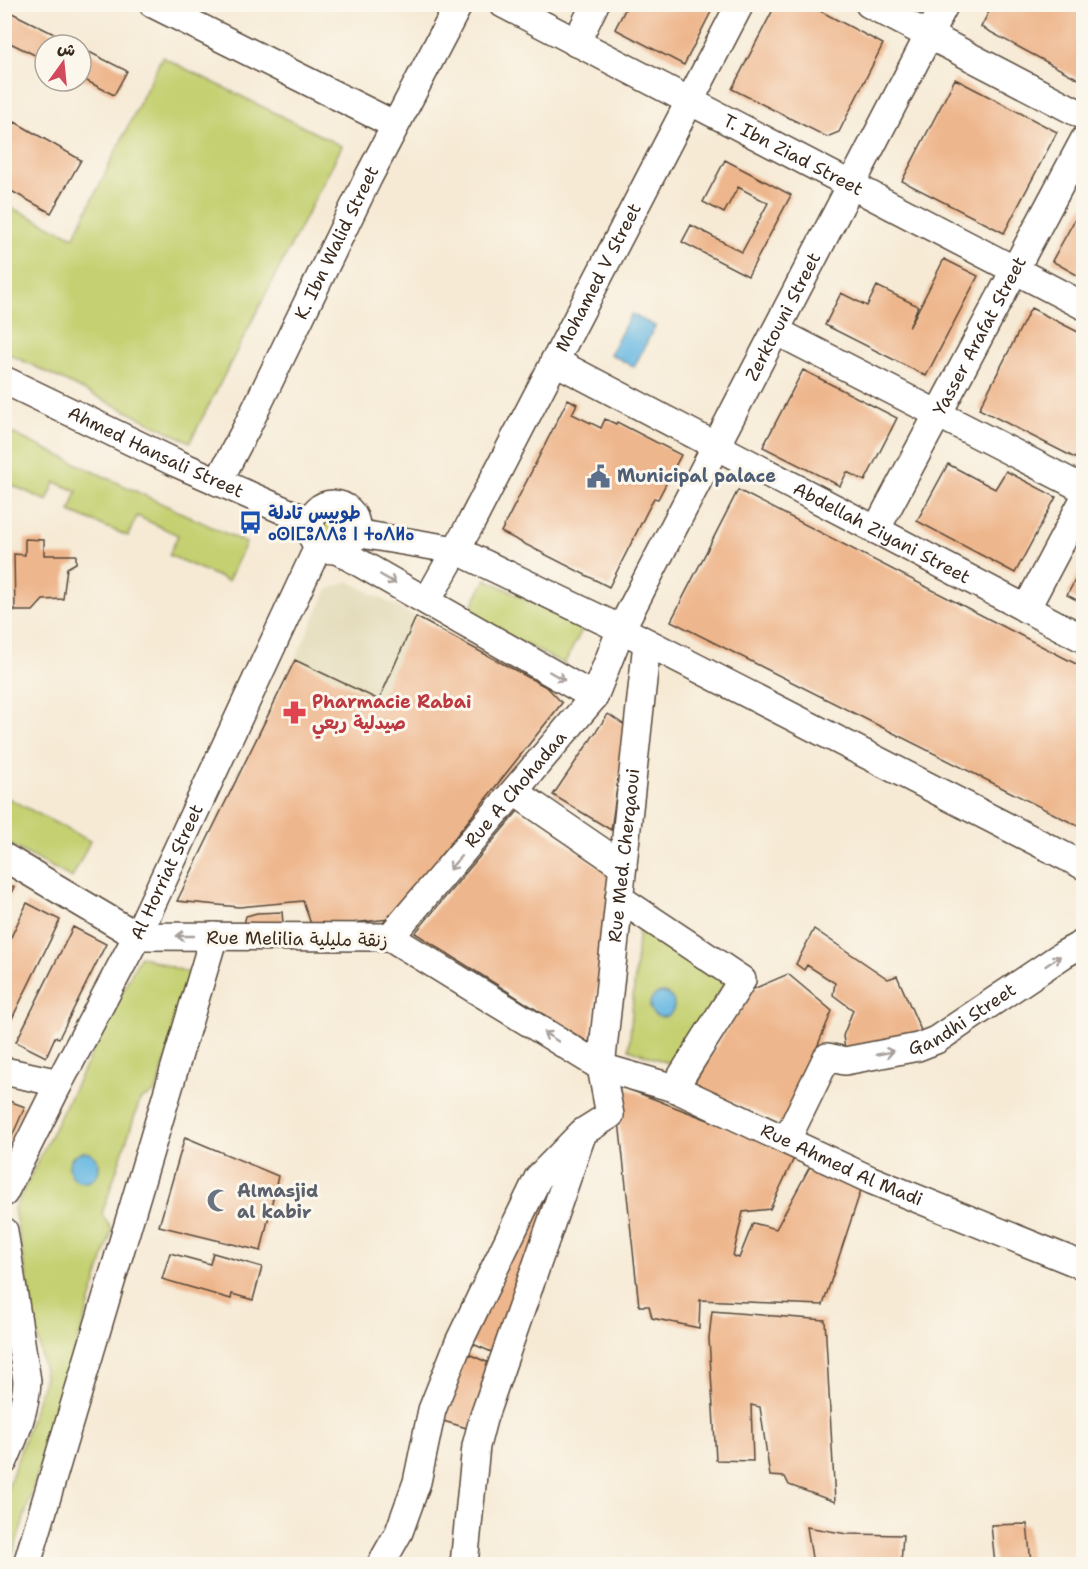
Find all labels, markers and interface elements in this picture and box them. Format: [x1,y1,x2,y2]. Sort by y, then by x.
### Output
north arrow [33,33,93,93]
text: ش [56,37,78,61]
street label: T. Ibn Ziad Street [719,109,867,201]
street label: K. Ibn Walid Street [289,162,384,324]
street label: Mohamed V Street [550,199,647,356]
street label: Zerktouni Street [740,248,826,385]
street label: Yasser Arafat Street [927,252,1032,419]
street label: Ahmed Hansali Street [64,401,248,503]
public building icon: Municipal palace [586,463,612,489]
place label: Municipal palace [617,464,776,488]
street label: Abdellah Ziyani Street [789,477,974,589]
place label: طوبيس تادلة ⴰⵙⵏⵎⵓⴷⴷⵓ ⵏ ⵜⴰⴷⵍⴰ [268,501,414,546]
bus stop icon: طوبيس تادلة ⴰⵙⵏⵎⵓⴷⴷⵓ ⵏ ⵜⴰⴷⵍⴰ [237,510,263,536]
one-way arrow [379,573,396,585]
one-way arrow [548,670,565,682]
place label: Pharmacie Rabai صيدلية ربعي [312,690,471,739]
pharmacy icon: Pharmacie Rabai صيدلية ربعي [281,699,307,725]
street label: Rue A Chohadaa [459,726,572,853]
street label: Rue Med. Cherqaoui [603,767,645,944]
street label: Al Horriat Street [125,800,209,944]
one-way arrow [448,854,462,870]
street label: Rue Melilia زنقة مليلية [206,925,388,953]
one-way arrow [175,930,195,942]
one-way arrow [1045,954,1062,967]
street label: Gandhi Street [907,978,1021,1061]
one-way arrow [543,1030,560,1042]
one-way arrow [874,1047,894,1058]
street label: Rue Ahmed Al Madi [757,1118,926,1212]
place label: Almasjid al kabir [237,1179,318,1224]
mosque icon: Almasjid al kabir [206,1188,232,1214]

